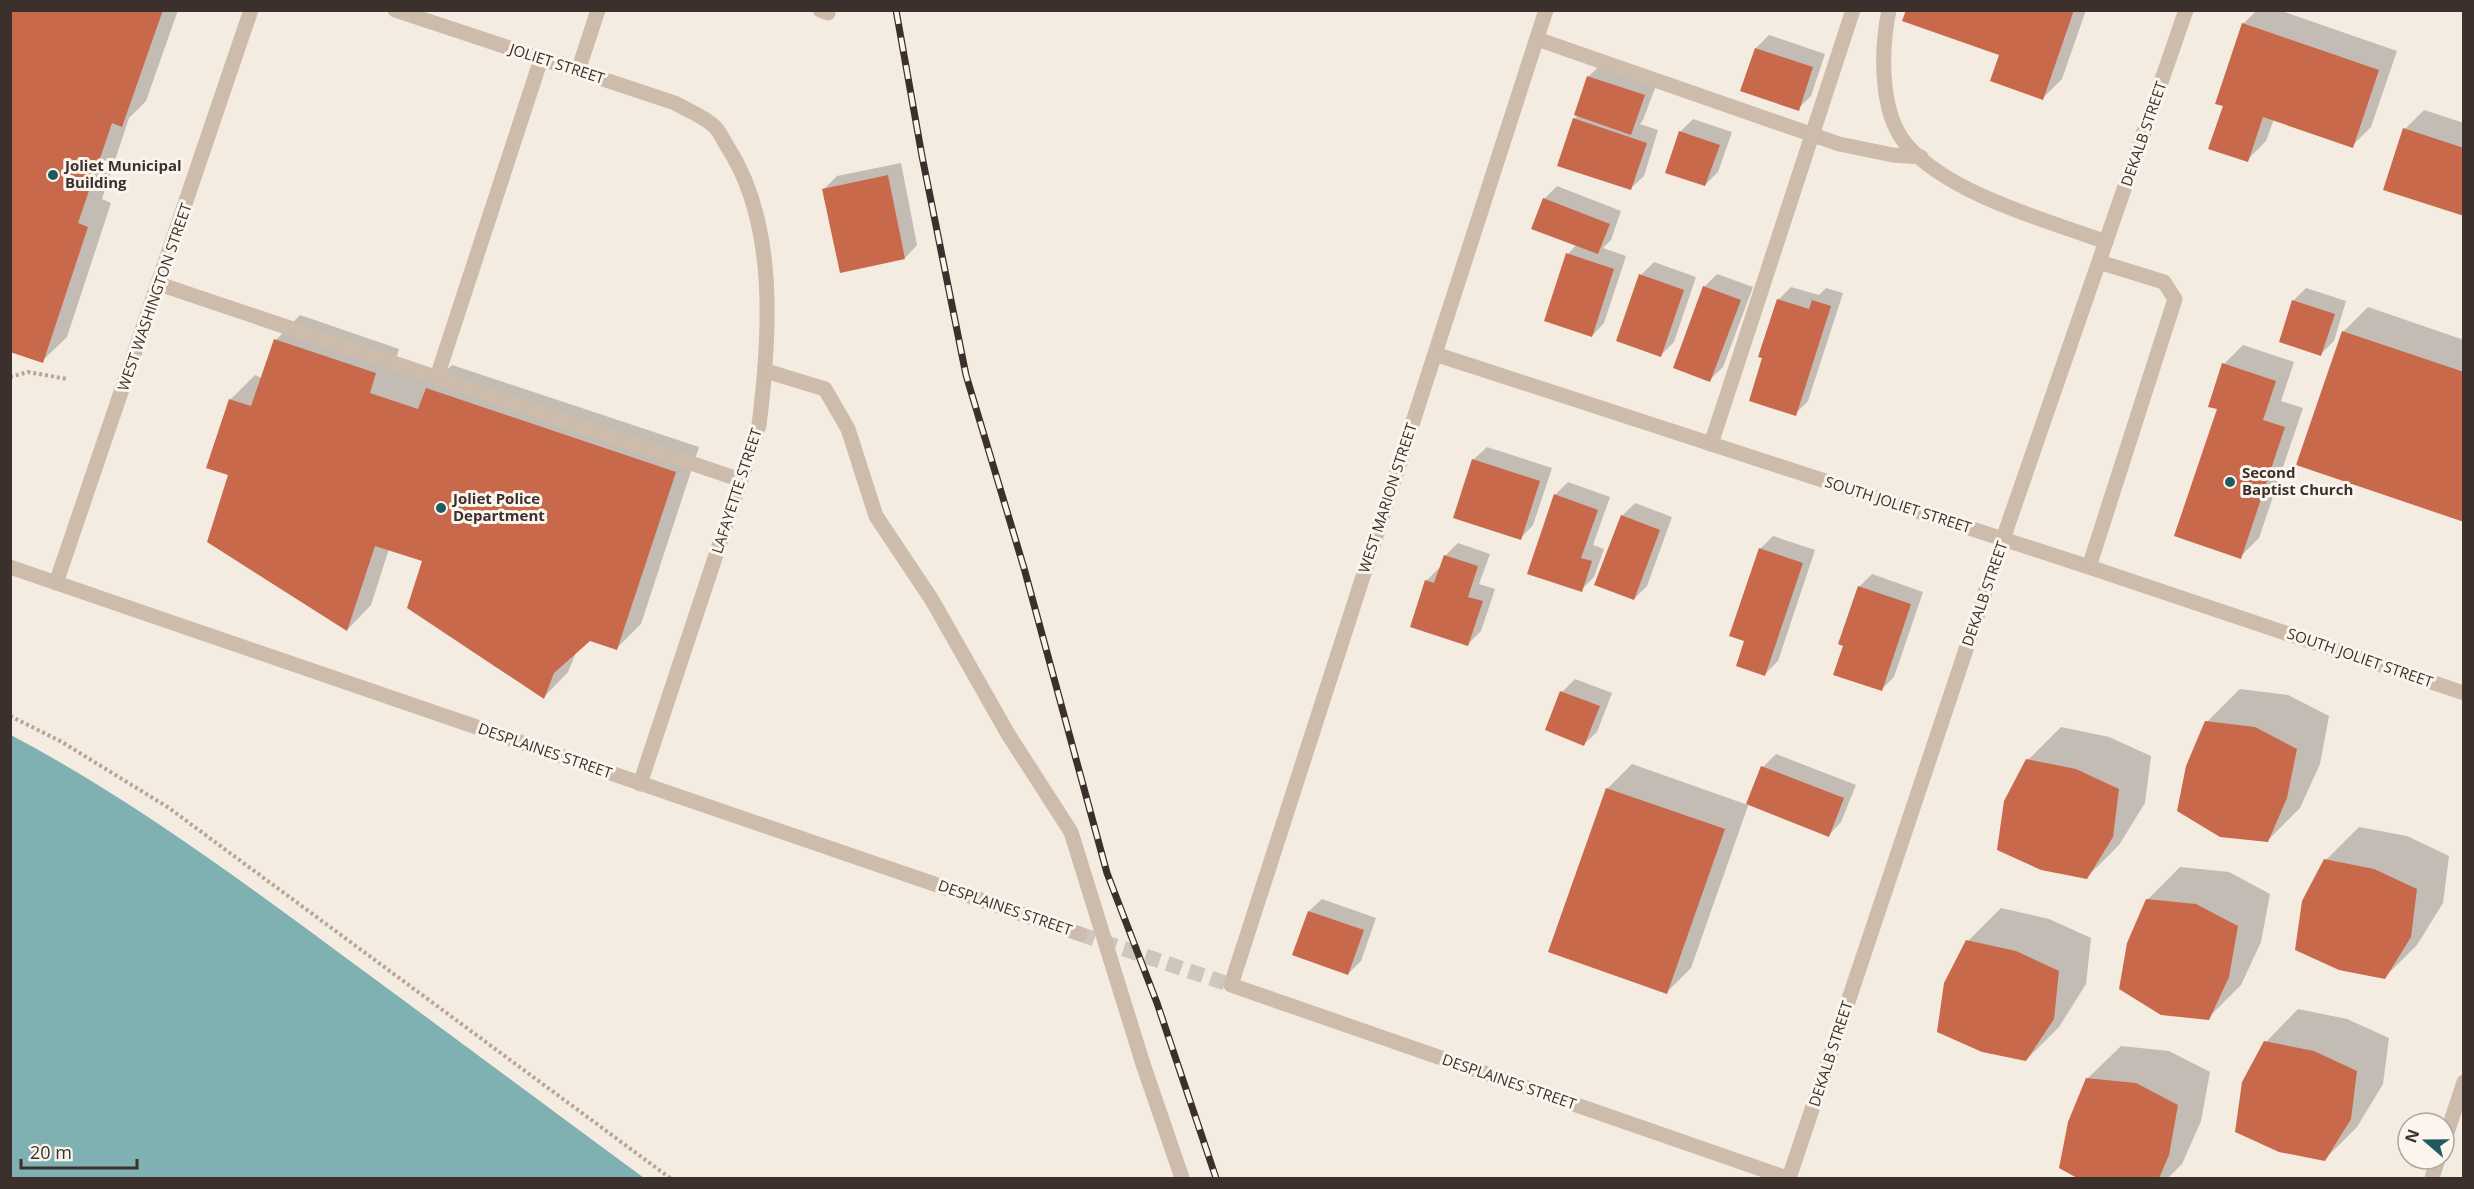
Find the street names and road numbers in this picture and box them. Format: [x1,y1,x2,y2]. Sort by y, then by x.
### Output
street label: JOLIET STREET [505,38,608,88]
street label: DEKALB STREET [2116,78,2171,189]
street label: WEST WASHINGTON STREET [112,199,196,393]
street label: WEST MARION STREET [1353,419,1421,575]
street label: LAFAYETTE STREET [706,425,766,556]
street label: SOUTH JOLIET STREET [1822,471,1975,537]
street label: DEKALB STREET [1957,538,2012,649]
street label: SOUTH JOLIET STREET [2285,623,2437,692]
street label: DESPLAINES STREET [476,718,616,783]
street label: DESPLAINES STREET [936,875,1076,940]
street label: DEKALB STREET [1804,998,1857,1109]
street label: DESPLAINES STREET [1440,1049,1580,1114]

